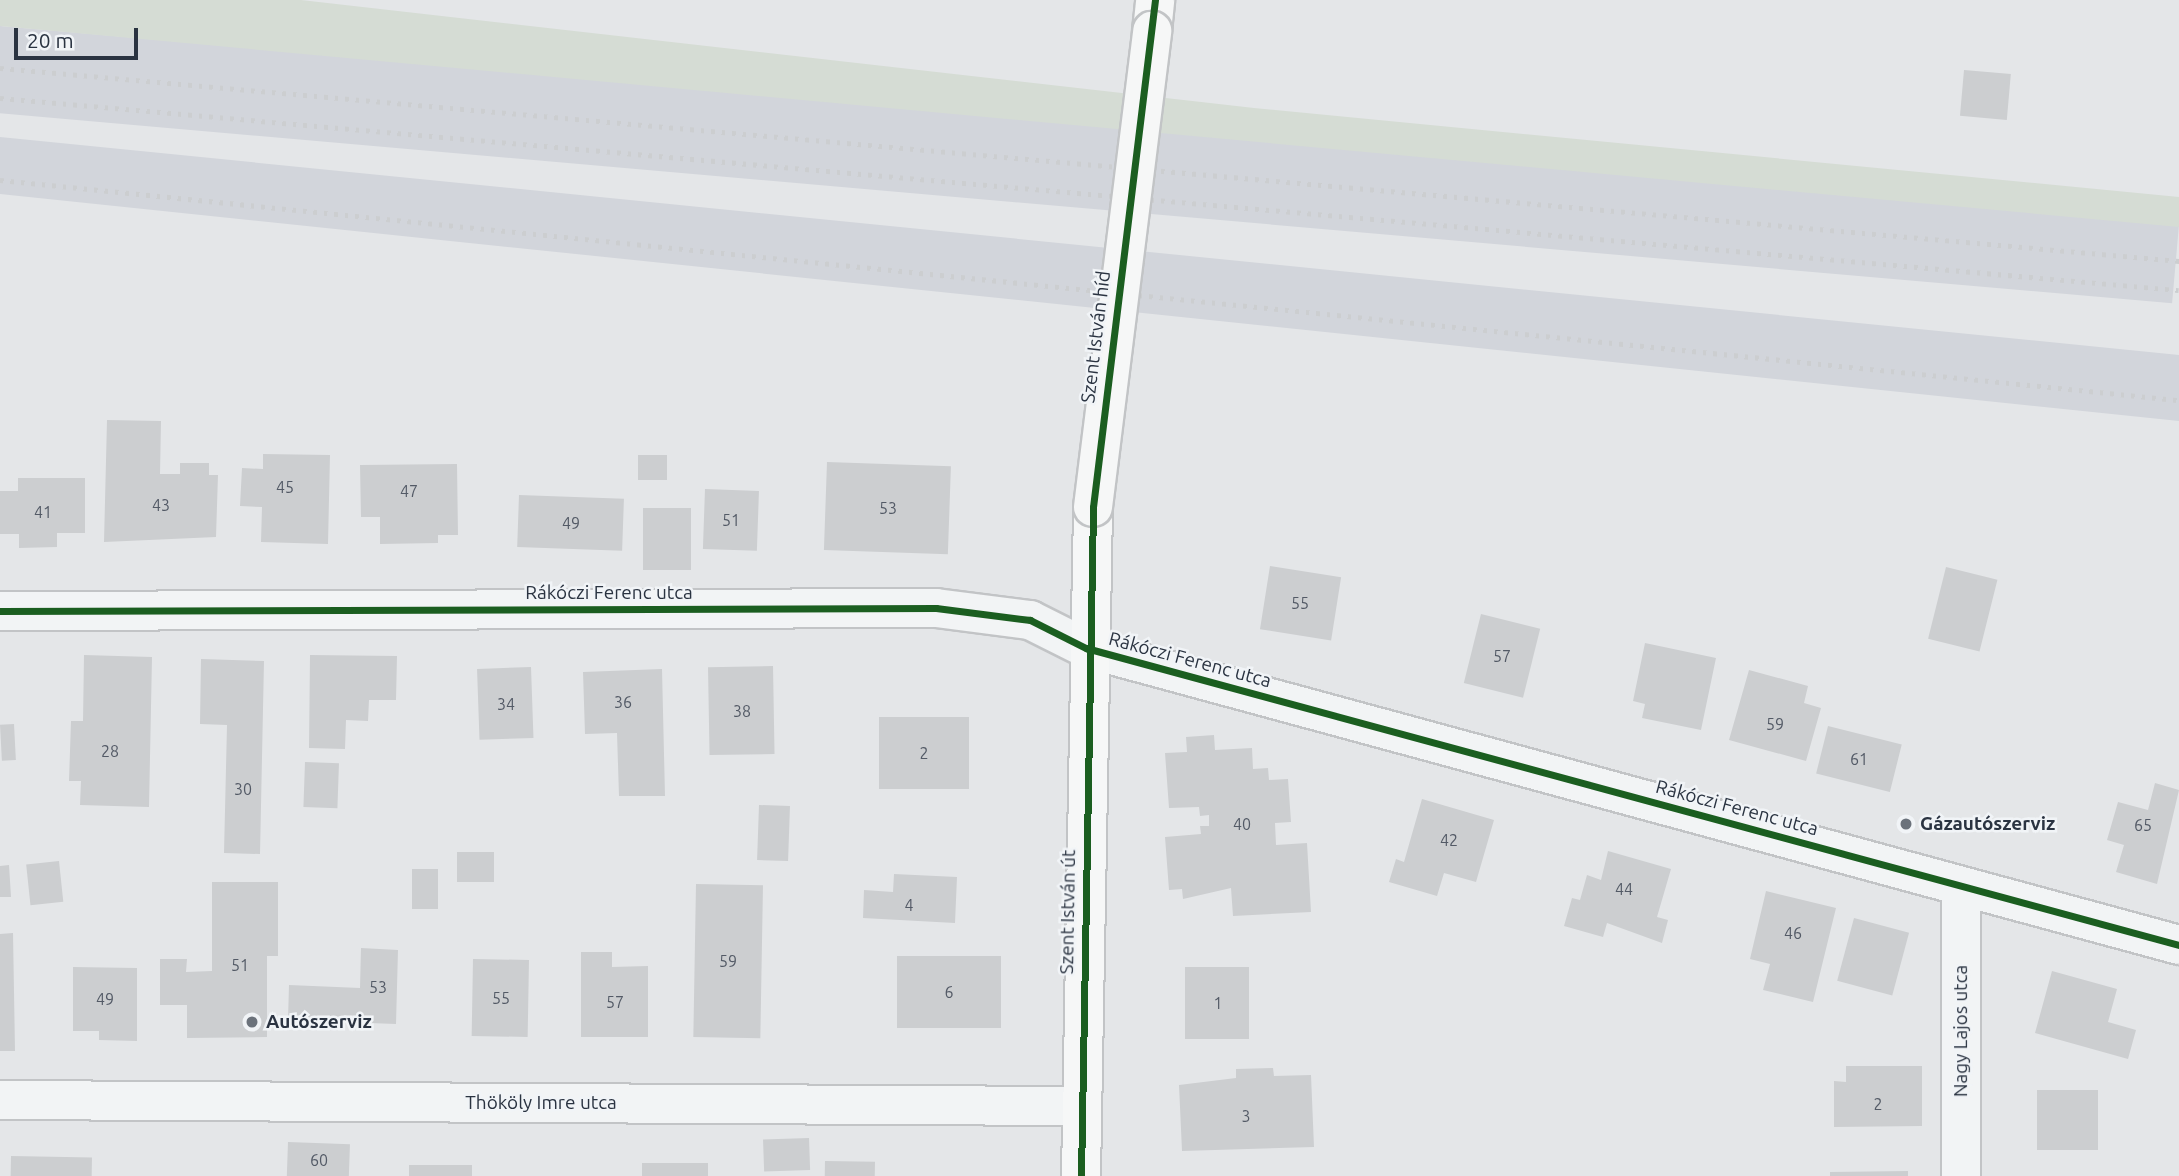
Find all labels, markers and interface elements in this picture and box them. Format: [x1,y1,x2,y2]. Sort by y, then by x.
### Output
scale bar [18,14,142,58]
text: 20 m [27,28,74,52]
street label: Szent István híd [1077,270,1115,404]
house number: 45 [276,477,294,497]
house number: 47 [400,481,418,501]
house number: 43 [152,495,170,515]
house number: 53 [879,498,897,518]
house number: 41 [34,502,52,522]
house number: 51 [722,510,740,530]
house number: 49 [562,513,580,533]
street label: Rákóczi Ferenc utca [525,582,693,604]
house number: 55 [1291,593,1309,613]
street label: Rákóczi Ferenc utca [1106,627,1274,693]
house number: 57 [1493,646,1511,666]
house number: 36 [614,692,632,712]
house number: 34 [497,694,515,714]
house number: 38 [733,701,751,721]
house number: 59 [1766,714,1784,734]
house number: 28 [101,741,119,761]
house number: 2 [919,743,929,763]
house number: 61 [1850,749,1868,769]
street label: Rákóczi Ferenc utca [1653,775,1821,841]
house number: 30 [234,779,252,799]
place label: Gázautószerviz [1920,813,2055,835]
house number: 40 [1233,814,1251,834]
house number: 65 [2134,815,2152,835]
marker: Gázautószerviz [1898,816,1914,832]
house number: 42 [1440,830,1458,850]
street label: Szent István út [1056,849,1080,975]
house number: 44 [1615,879,1633,899]
house number: 4 [904,895,914,915]
house number: 46 [1784,923,1802,943]
house number: 59 [719,951,737,971]
house number: 51 [231,955,249,975]
street label: Nagy Lajos utca [1950,965,1972,1097]
house number: 53 [369,977,387,997]
house number: 6 [944,982,954,1002]
house number: 55 [492,988,510,1008]
house number: 49 [96,989,114,1009]
house number: 57 [606,992,624,1012]
house number: 1 [1213,993,1223,1013]
place label: Autószerviz [266,1011,372,1033]
marker: Autószerviz [244,1014,260,1030]
street label: Thököly Imre utca [465,1092,617,1114]
house number: 2 [1873,1094,1883,1114]
house number: 3 [1241,1106,1251,1126]
house number: 60 [310,1150,328,1170]

